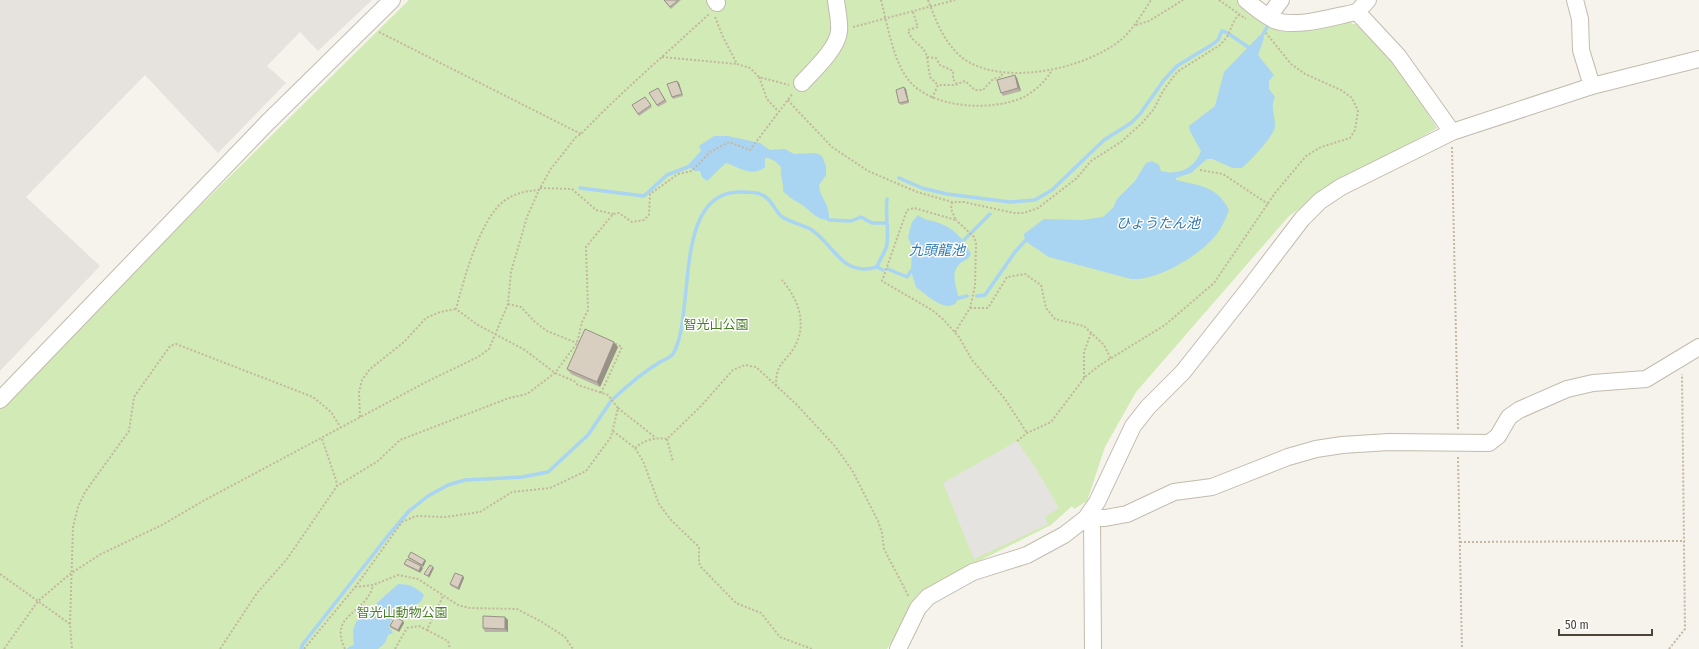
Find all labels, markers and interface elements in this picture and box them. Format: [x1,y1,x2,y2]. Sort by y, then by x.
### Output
water label: ひょうたん池 [1116,215,1202,232]
water label: 九頭龍池 [909,242,967,259]
park label: 智光山公園 [683,317,749,332]
park label: 智光山動物公園 [356,605,448,620]
scale bar [1559,611,1652,637]
text: 50 m [1565,618,1589,632]

